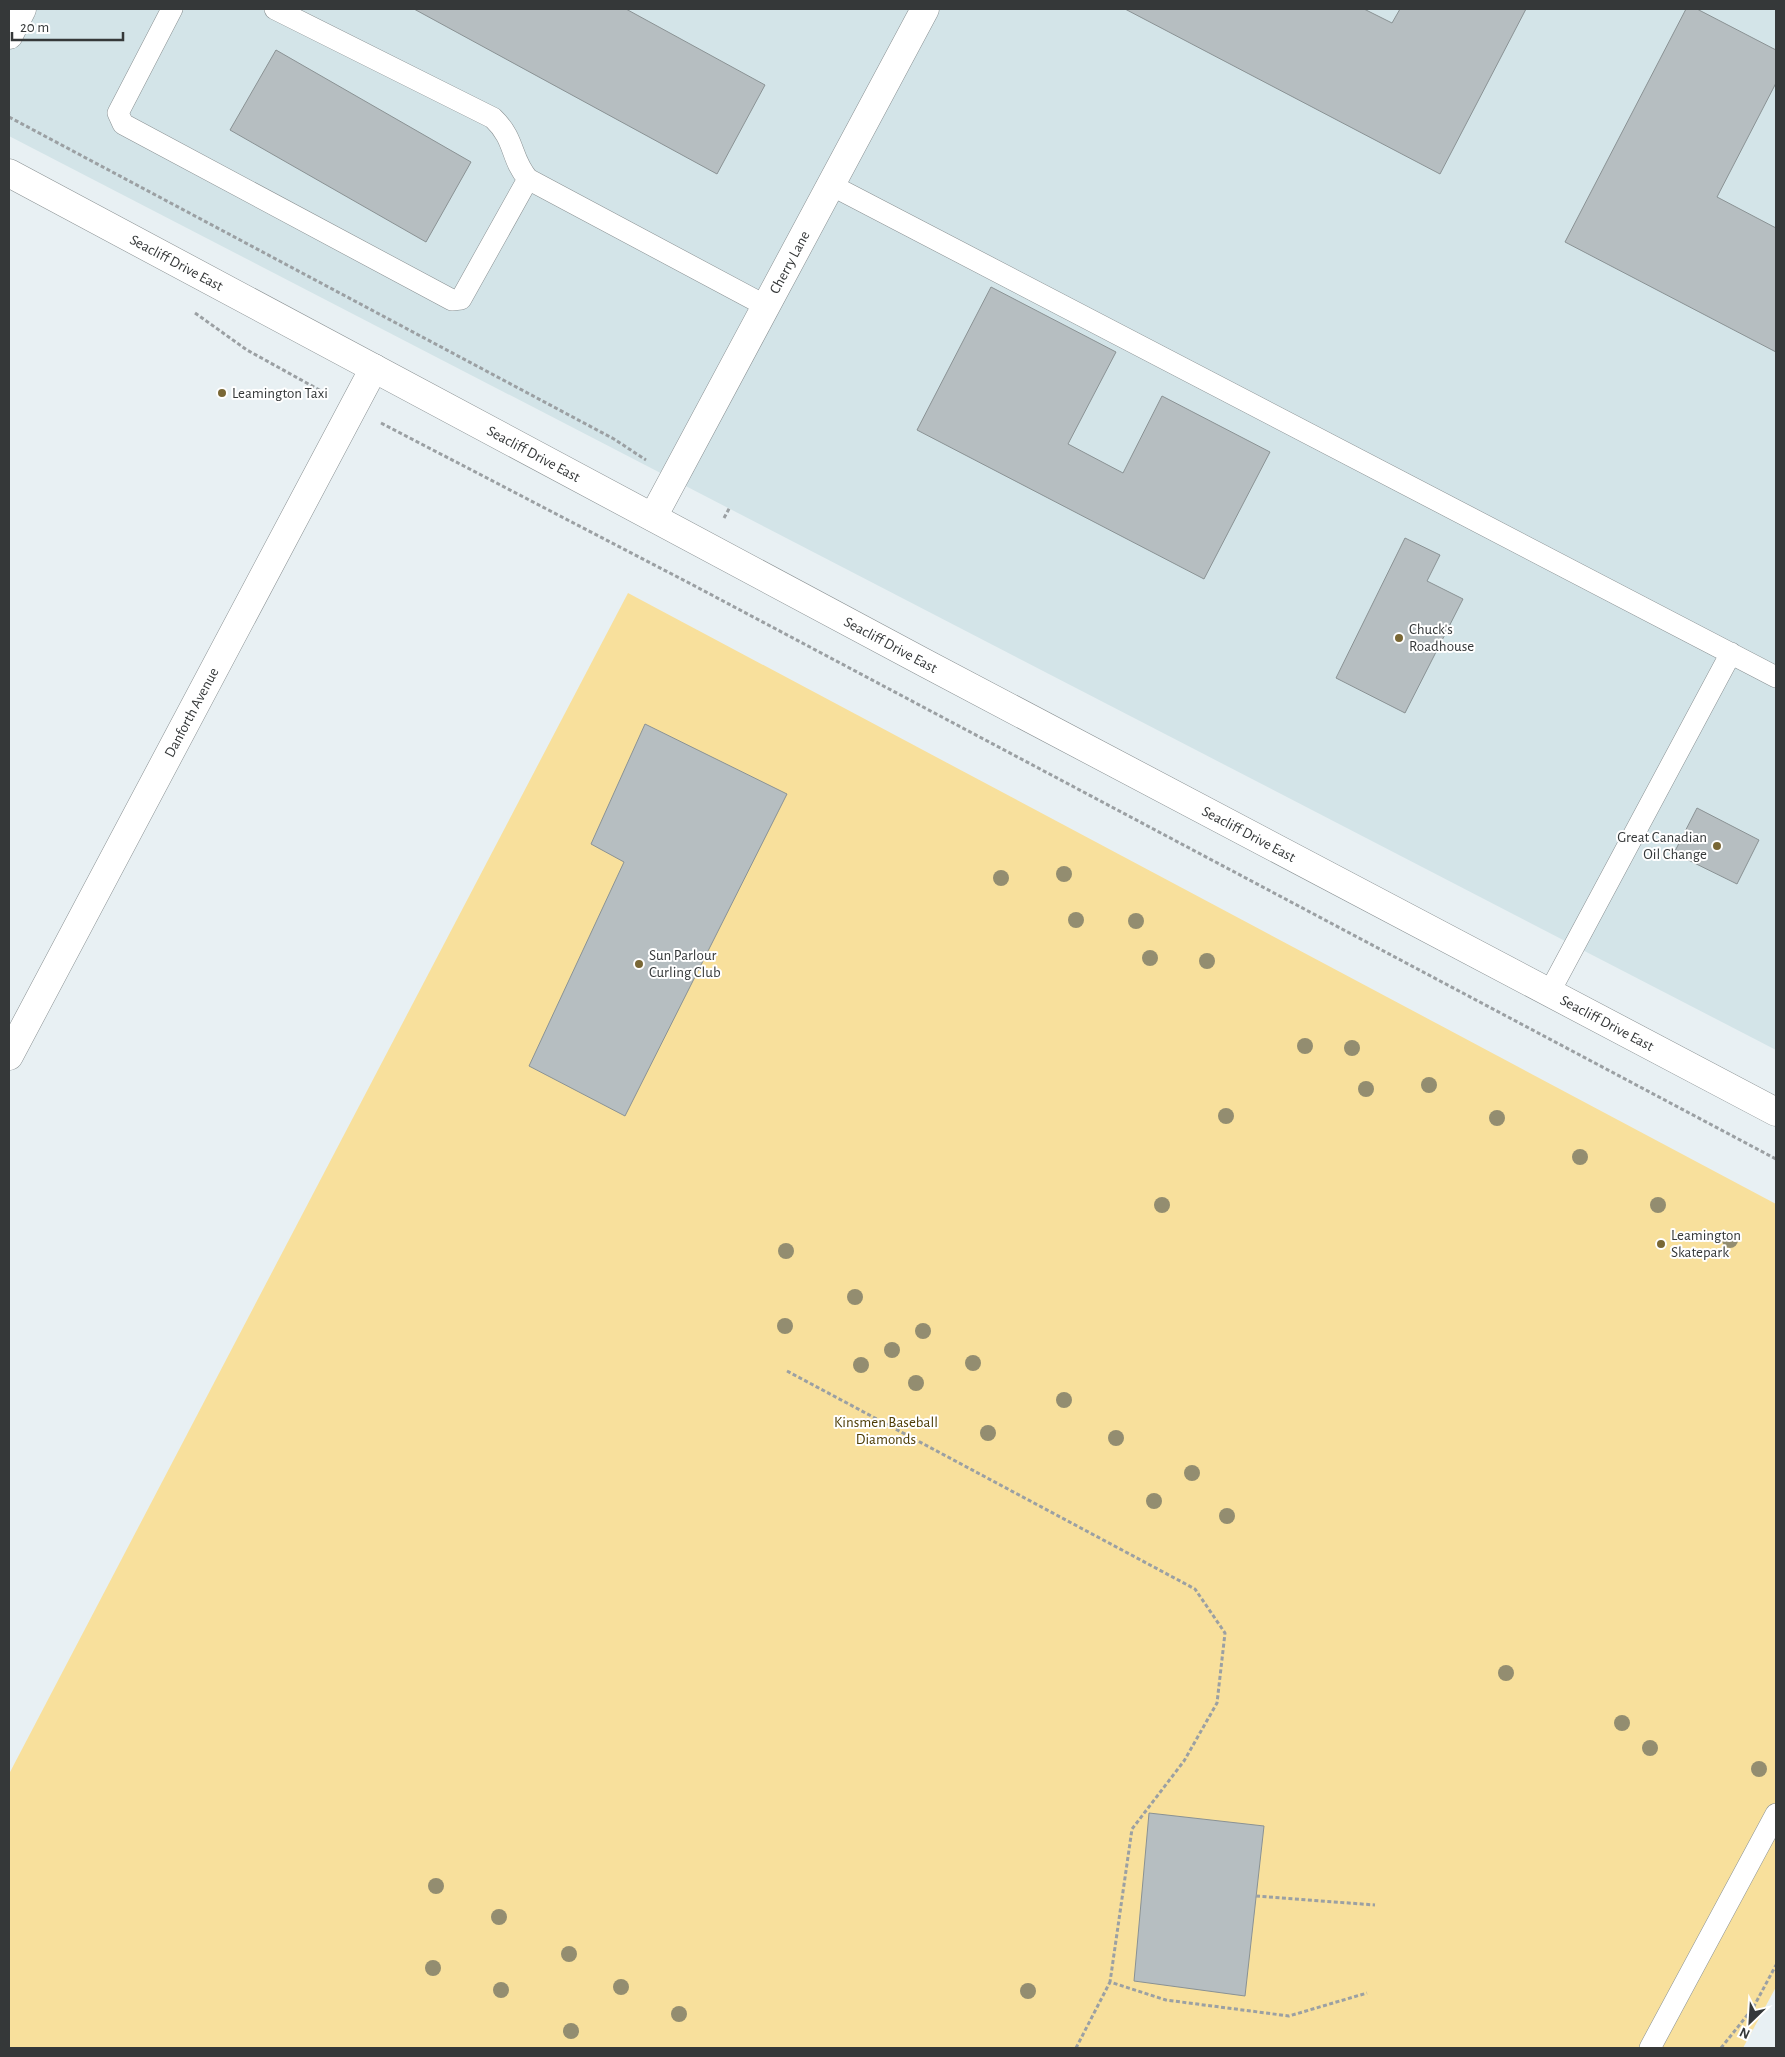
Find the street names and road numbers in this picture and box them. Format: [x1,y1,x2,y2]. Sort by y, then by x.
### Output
street label: Cherry Lane [767,228,812,296]
street label: Seacliff Drive East [127,232,226,294]
street label: Seacliff Drive East [485,423,583,485]
street label: Seacliff Drive East [842,614,940,676]
street label: Danforth Avenue [161,665,221,760]
street label: Seacliff Drive East [1200,803,1298,865]
street label: Seacliff Drive East [1558,992,1656,1054]

